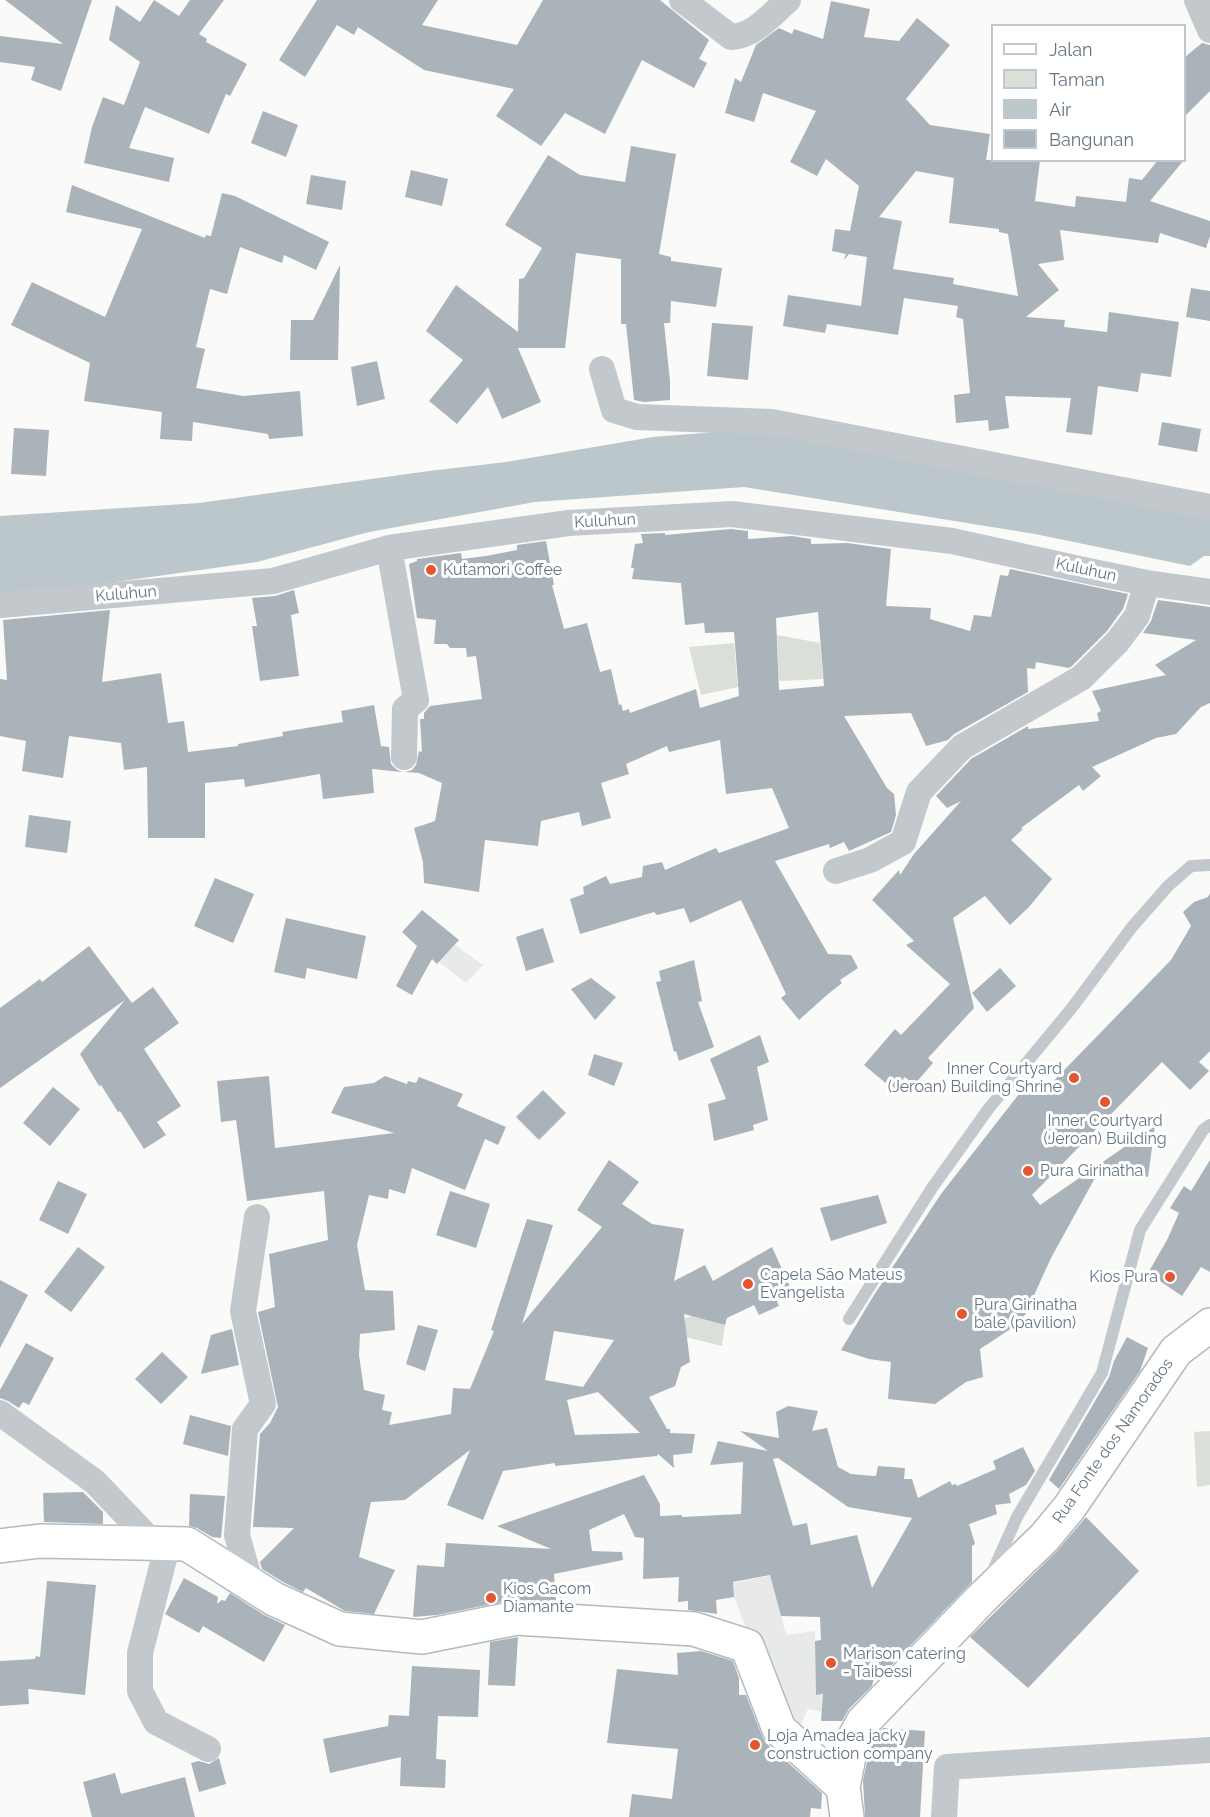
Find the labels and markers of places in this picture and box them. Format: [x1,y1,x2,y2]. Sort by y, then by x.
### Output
place label: Kutamori Coffee [443,560,562,580]
marker: Kutamori Coffee [424,563,438,577]
place label: Inner Courtyard (Jeroan) Building Shrine [888,1059,1062,1097]
marker: Inner Courtyard (Jeroan) Building Shrine [1067,1071,1081,1085]
marker: Inner Courtyard (Jeroan) Building [1098,1095,1112,1109]
place label: Inner Courtyard (Jeroan) Building [1043,1111,1167,1149]
place label: Pura Girinatha [1040,1161,1143,1181]
marker: Pura Girinatha [1021,1164,1035,1178]
place label: Capela São Mateus Evangelista [760,1265,903,1303]
place label: Kios Pura [1089,1267,1158,1287]
marker: Kios Pura [1163,1270,1177,1284]
marker: Capela São Mateus Evangelista [741,1277,755,1291]
place label: Pura Girinatha bale (pavilion) [974,1295,1077,1333]
marker: Pura Girinatha bale (pavilion) [955,1307,969,1321]
place label: Kios Gacom Diamante [503,1579,591,1617]
marker: Kios Gacom Diamante [484,1591,498,1605]
place label: Marison catering - Taibessi [843,1644,966,1682]
marker: Marison catering - Taibessi [824,1656,838,1670]
place label: Loja Amadea jacky construction company [767,1726,933,1764]
marker: Loja Amadea jacky construction company [748,1738,762,1752]

